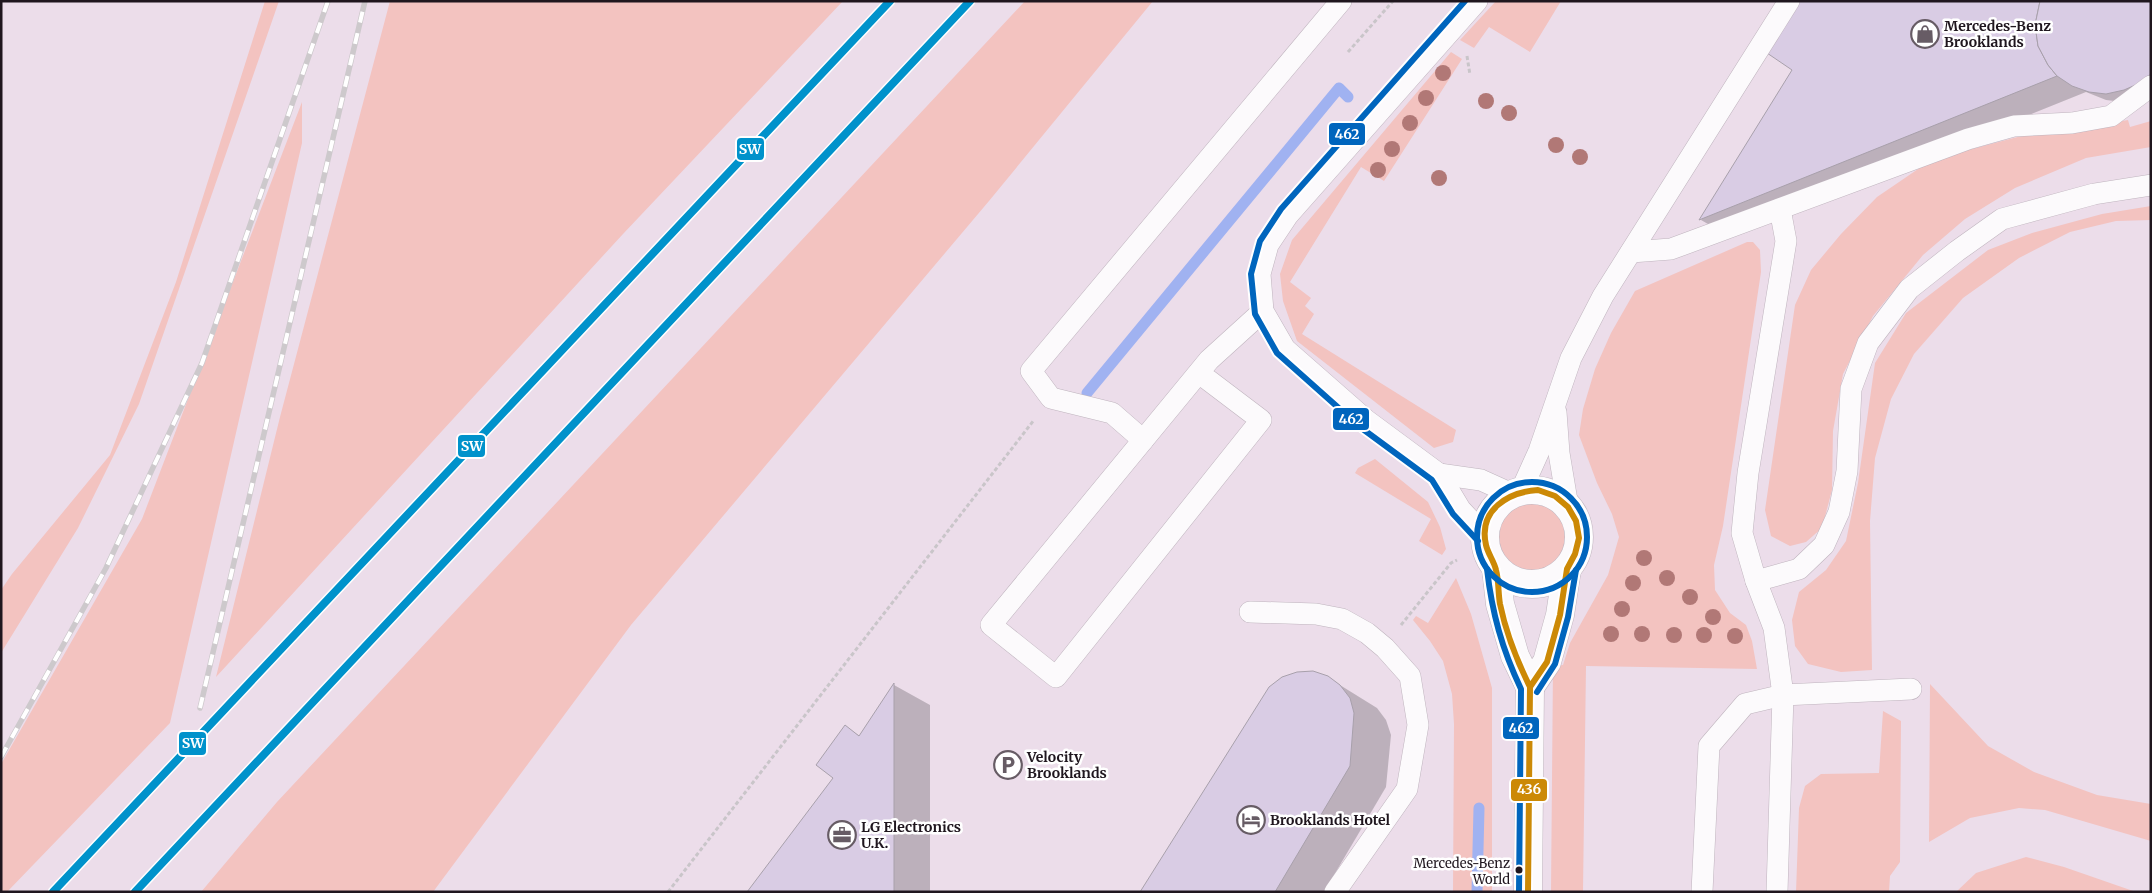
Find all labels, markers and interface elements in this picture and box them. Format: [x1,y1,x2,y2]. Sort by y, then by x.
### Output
place label: Mercedes-Benz Brooklands [1944,17,2051,51]
shop icon: Mercedes-Benz Brooklands [1910,19,1940,49]
line badge: 462 [1328,122,1366,146]
text: 462 [1334,125,1360,143]
line badge: SW [736,137,765,161]
text: SW [739,140,762,158]
line badge: 462 [1332,407,1370,431]
text: 462 [1338,410,1364,428]
line badge: SW [457,434,486,458]
text: SW [461,437,484,455]
line badge: 462 [1502,716,1540,740]
text: 462 [1508,719,1534,737]
line badge: SW [178,731,207,756]
text: SW [182,734,205,752]
place label: Velocity Brooklands [1026,748,1107,782]
parking icon: Velocity Brooklands [993,750,1023,780]
line badge: 436 [1510,778,1548,802]
text: 436 [1517,780,1542,798]
hotel icon: Brooklands Hotel [1236,805,1266,835]
place label: Brooklands Hotel [1270,811,1391,829]
place label: LG Electronics U.K. [861,818,961,852]
office icon: LG Electronics U.K. [827,820,857,850]
place label: Mercedes-Benz World [1413,855,1510,888]
marker: Mercedes-Benz World [1514,865,1524,875]

